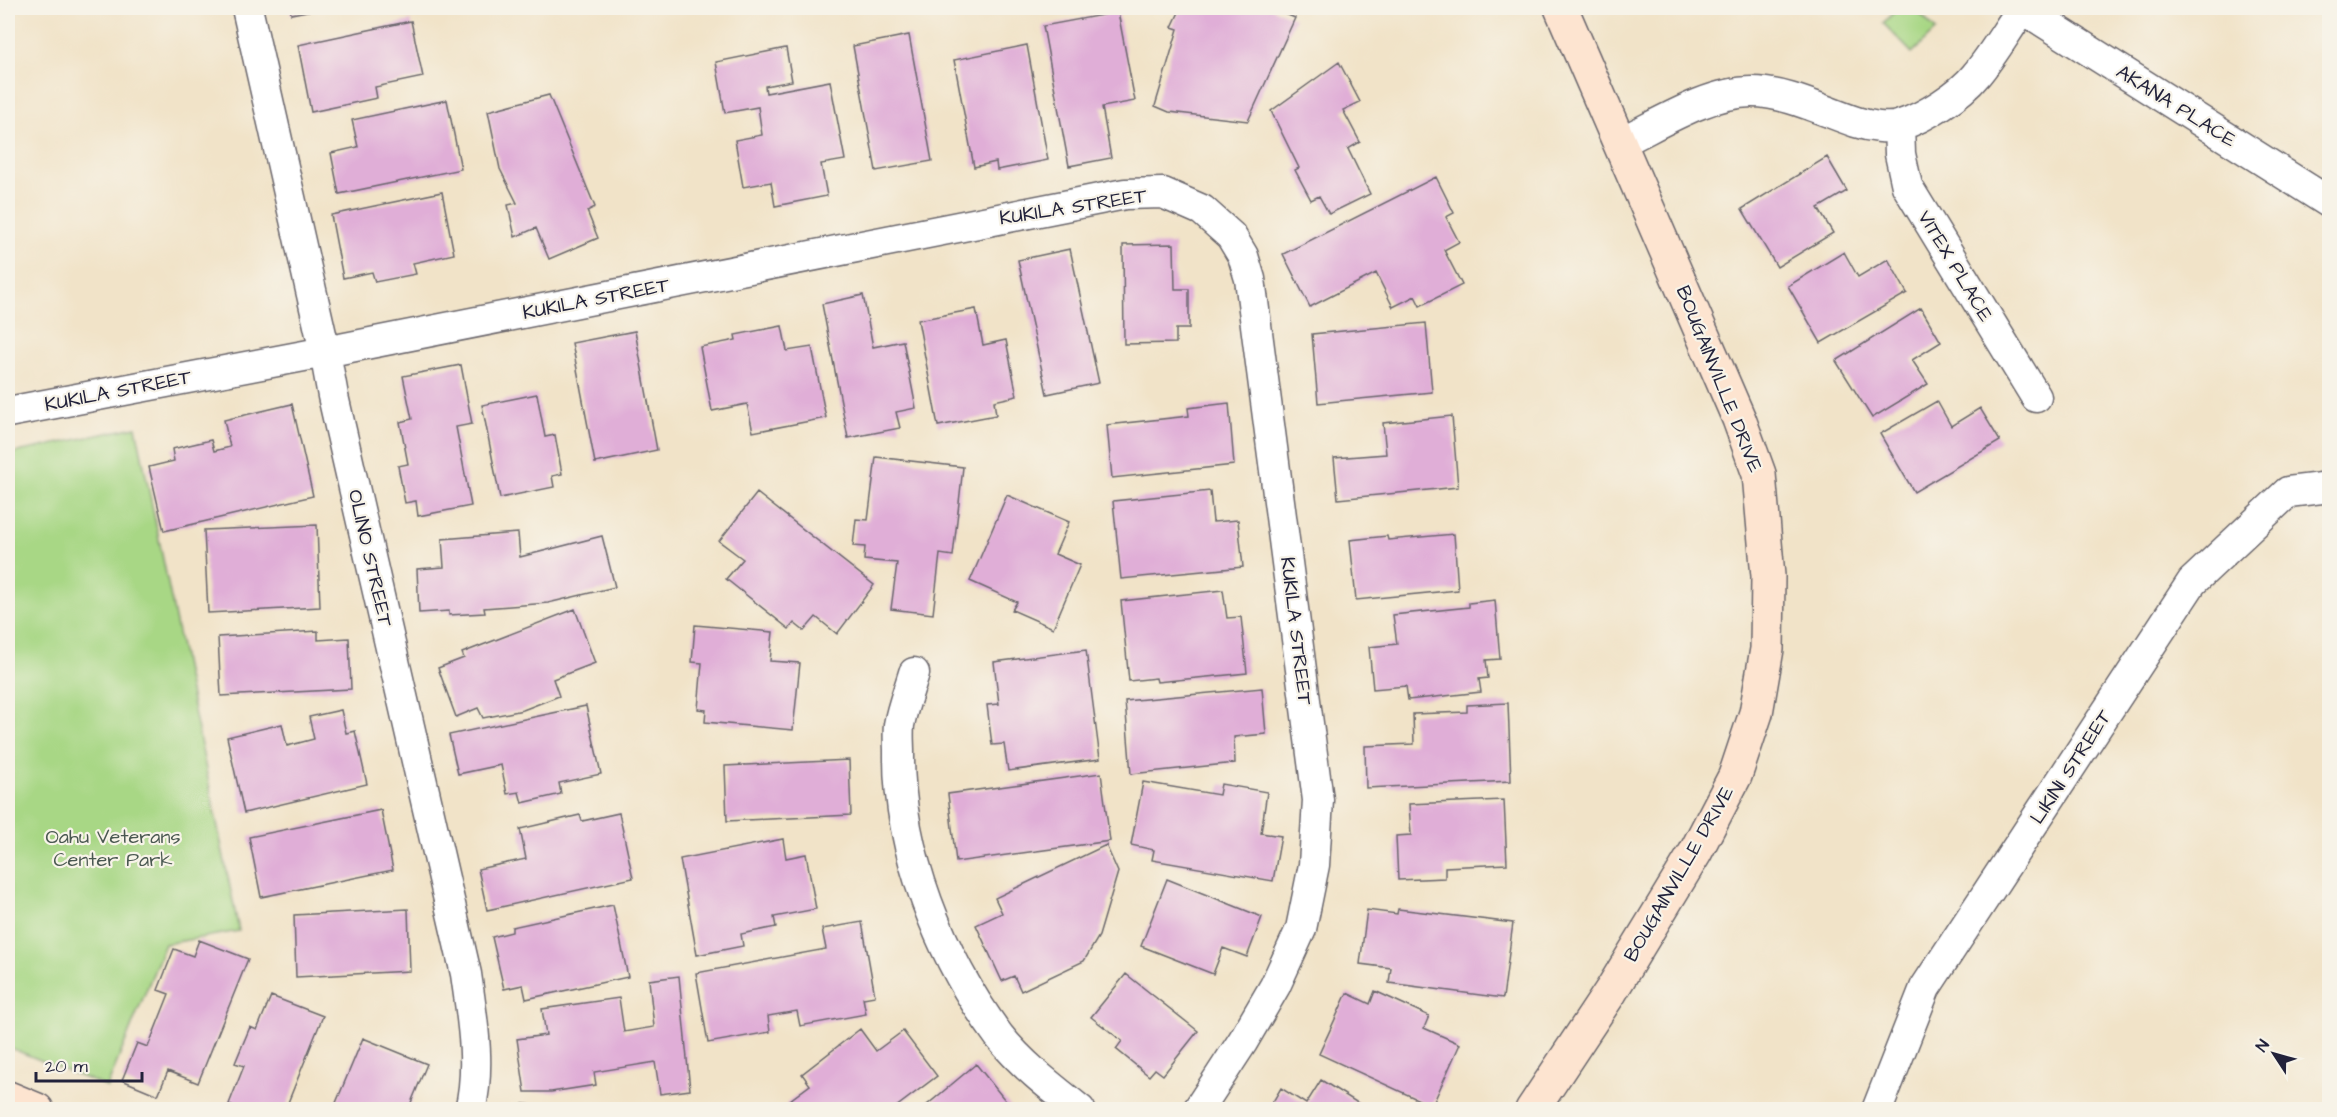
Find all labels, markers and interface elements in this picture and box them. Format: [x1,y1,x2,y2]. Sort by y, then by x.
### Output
street label: AKANA PLACE [2111,58,2241,154]
street label: KUKILA STREET [997,181,1149,232]
street label: VITEX PLACE [1911,205,1999,327]
street label: KUKILA STREET [520,271,672,327]
street label: BOUGAINVILLE DRIVE [1669,282,1769,477]
street label: KUKILA STREET [42,363,194,419]
street label: OLINO STREET [341,487,400,630]
street label: KUKILA STREET [1273,555,1319,707]
street label: LIKINI STREET [2024,704,2119,830]
street label: BOUGAINVILLE DRIVE [1617,781,1741,967]
park label: Oahu Veterans Center Park [45,823,181,874]
north arrow [2244,1024,2304,1084]
text: N [2251,1035,2275,1056]
scale bar [36,1045,142,1083]
text: 20 m [45,1054,88,1079]

